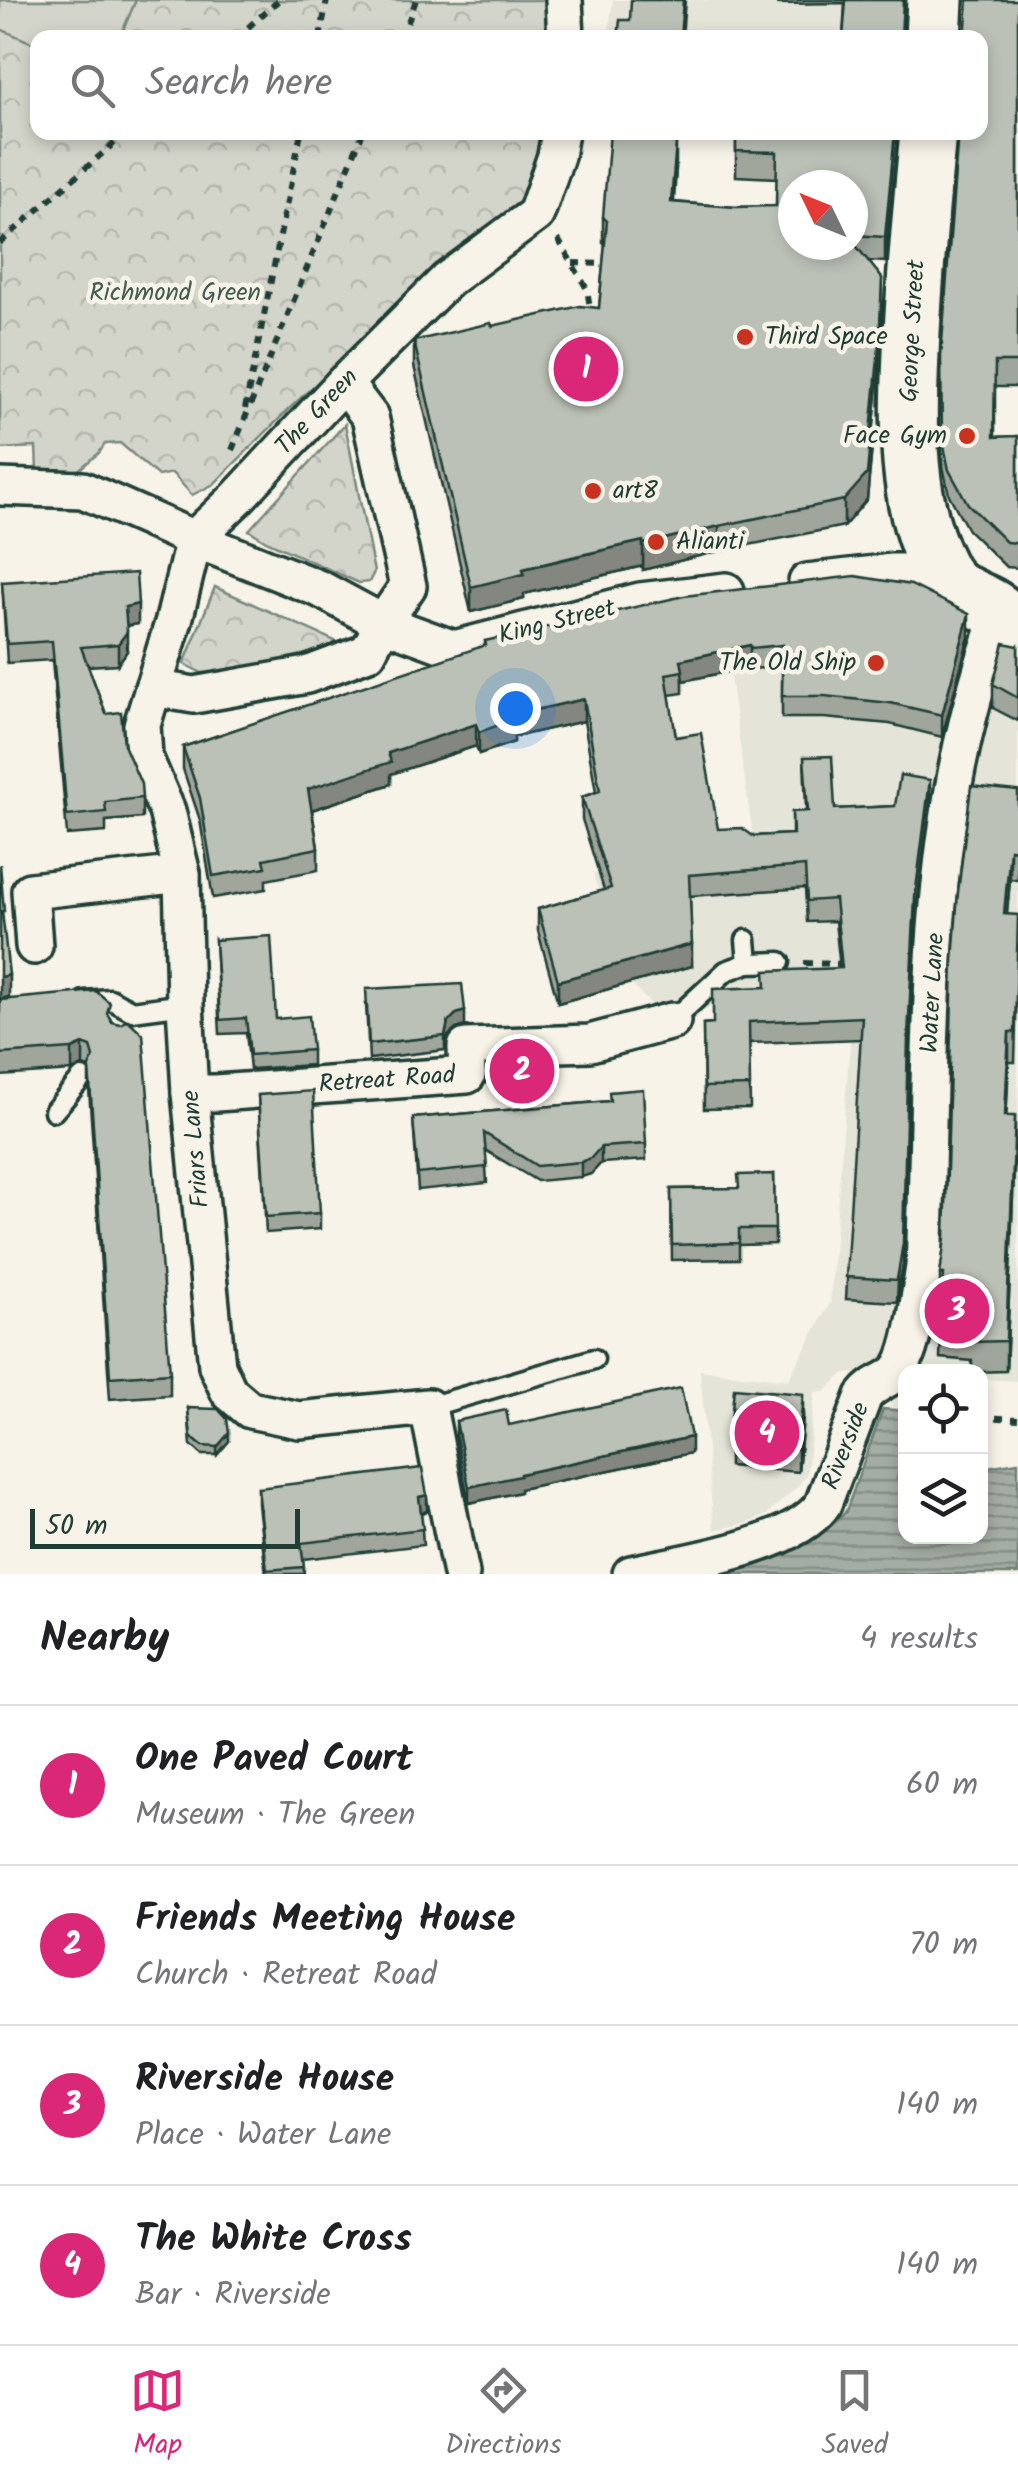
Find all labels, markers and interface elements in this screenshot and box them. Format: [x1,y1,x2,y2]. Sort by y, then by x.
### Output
search box [30,30,988,140]
text: Search here [145,55,332,115]
icon: search [65,58,120,113]
north arrow [778,170,868,260]
street label: George Street [889,258,937,403]
park label: Richmond Green [89,273,261,313]
place label: Third Space [765,317,888,357]
marker: Third Space [734,326,756,348]
pin: 1 [554,332,618,406]
street label: The Green [266,359,368,465]
place label: Face Gym [843,416,947,456]
marker: Face Gym [956,425,978,447]
place label: art8 [613,471,659,511]
marker: art8 [582,480,604,502]
place label: Alianti [676,522,745,562]
marker: Alianti [645,531,667,553]
street label: King Street [494,588,620,656]
place label: The Old Ship [719,643,856,683]
marker: The Old Ship [865,652,887,674]
your location [490,683,541,734]
street label: Water Lane [910,932,956,1054]
pin: 2 [490,1034,554,1108]
street label: Retreat Road [317,1055,458,1105]
street label: Friars Lane [171,1089,221,1209]
pin: 3 [924,1274,990,1348]
map controls [898,1364,988,1544]
button: locate [898,1364,988,1454]
pin: 4 [734,1396,800,1470]
street label: Riverside [811,1396,881,1496]
button: layers [898,1454,988,1544]
scale bar [30,1504,300,1548]
text: 50 m [45,1504,108,1549]
text: Nearby [40,1606,169,1673]
text: 4 results [860,1614,978,1665]
text: One Paved Court [135,1730,413,1790]
text: 1 [68,1760,77,1811]
text: 60 m [906,1760,978,1811]
text: Museum · The Green [135,1790,415,1841]
text: Friends Meeting House [135,1890,515,1950]
text: 2 [63,1920,82,1971]
text: 70 m [909,1920,978,1971]
text: Church · Retreat Road [135,1950,437,2001]
text: Riverside House [135,2050,394,2110]
text: 3 [64,2080,81,2131]
text: 140 m [896,2080,978,2131]
text: Place · Water Lane [135,2110,391,2161]
text: The White Cross [135,2210,412,2270]
text: 4 [64,2240,81,2291]
text: 140 m [896,2240,978,2291]
text: Bar · Riverside [135,2270,331,2321]
tab: Map [130,2363,185,2468]
tab: Directions [445,2363,561,2468]
tab: Saved [822,2363,888,2468]

